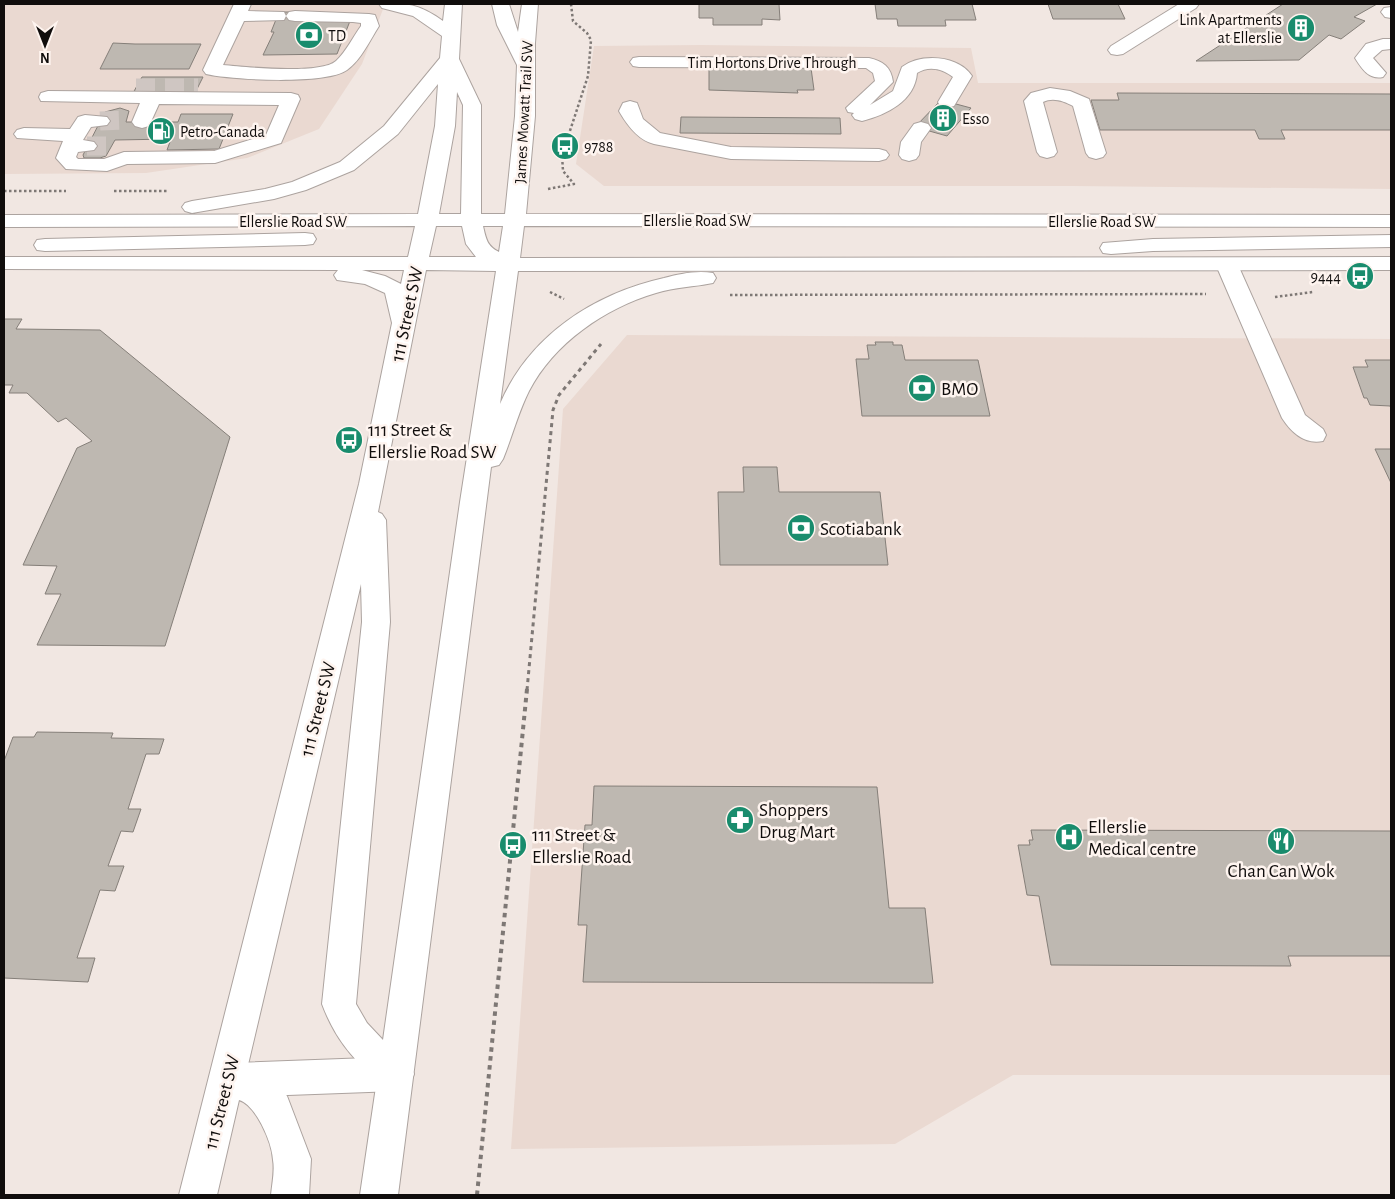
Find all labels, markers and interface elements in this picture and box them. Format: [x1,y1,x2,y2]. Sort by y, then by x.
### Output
place label: Link Apartments at Ellerslie [1179,12,1282,46]
building icon: Link Apartments at Ellerslie [1286,13,1316,43]
north arrow [20,20,70,70]
bank icon: TD [294,20,324,50]
place label: TD [328,28,346,44]
street label: James Mowatt Trail SW [512,40,536,184]
text: N [40,50,50,64]
street label: Tim Hortons Drive Through [687,55,857,71]
building icon: Esso [928,103,958,133]
place label: Esso [962,111,990,127]
fuel station icon: Petro-Canada [146,116,176,146]
place label: Petro-Canada [180,124,265,140]
bus stop icon: 9788 [550,131,580,161]
place label: 9788 [584,139,613,155]
street label: Ellerslie Road SW [643,213,752,229]
street label: Ellerslie Road SW [239,214,348,230]
street label: Ellerslie Road SW [1048,214,1157,230]
bus stop icon: 9444 [1345,261,1375,291]
street label: 111 Street SW [388,265,427,364]
place label: 9444 [1310,269,1341,285]
bank icon: BMO [907,373,937,403]
place label: BMO [941,380,978,399]
place label: 111 Street & Ellerslie Road SW [368,421,497,462]
bus stop icon: 111 Street & Ellerslie Road SW [334,425,364,455]
bank icon: Scotiabank [786,513,816,543]
place label: Scotiabank [820,520,902,539]
street label: 111 Street SW [298,660,339,759]
place label: Shoppers Drug Mart [759,801,835,842]
pharmacy icon: Shoppers Drug Mart [725,805,755,835]
place label: Ellerslie Medical centre [1088,818,1196,859]
hospital icon: Ellerslie Medical centre [1054,822,1084,852]
place label: 111 Street & Ellerslie Road [532,826,632,867]
restaurant icon: Chan Can Wok [1266,826,1296,856]
bus stop icon: 111 Street & Ellerslie Road [498,830,528,860]
place label: Chan Can Wok [1228,862,1335,881]
street label: 111 Street SW [202,1053,243,1152]

